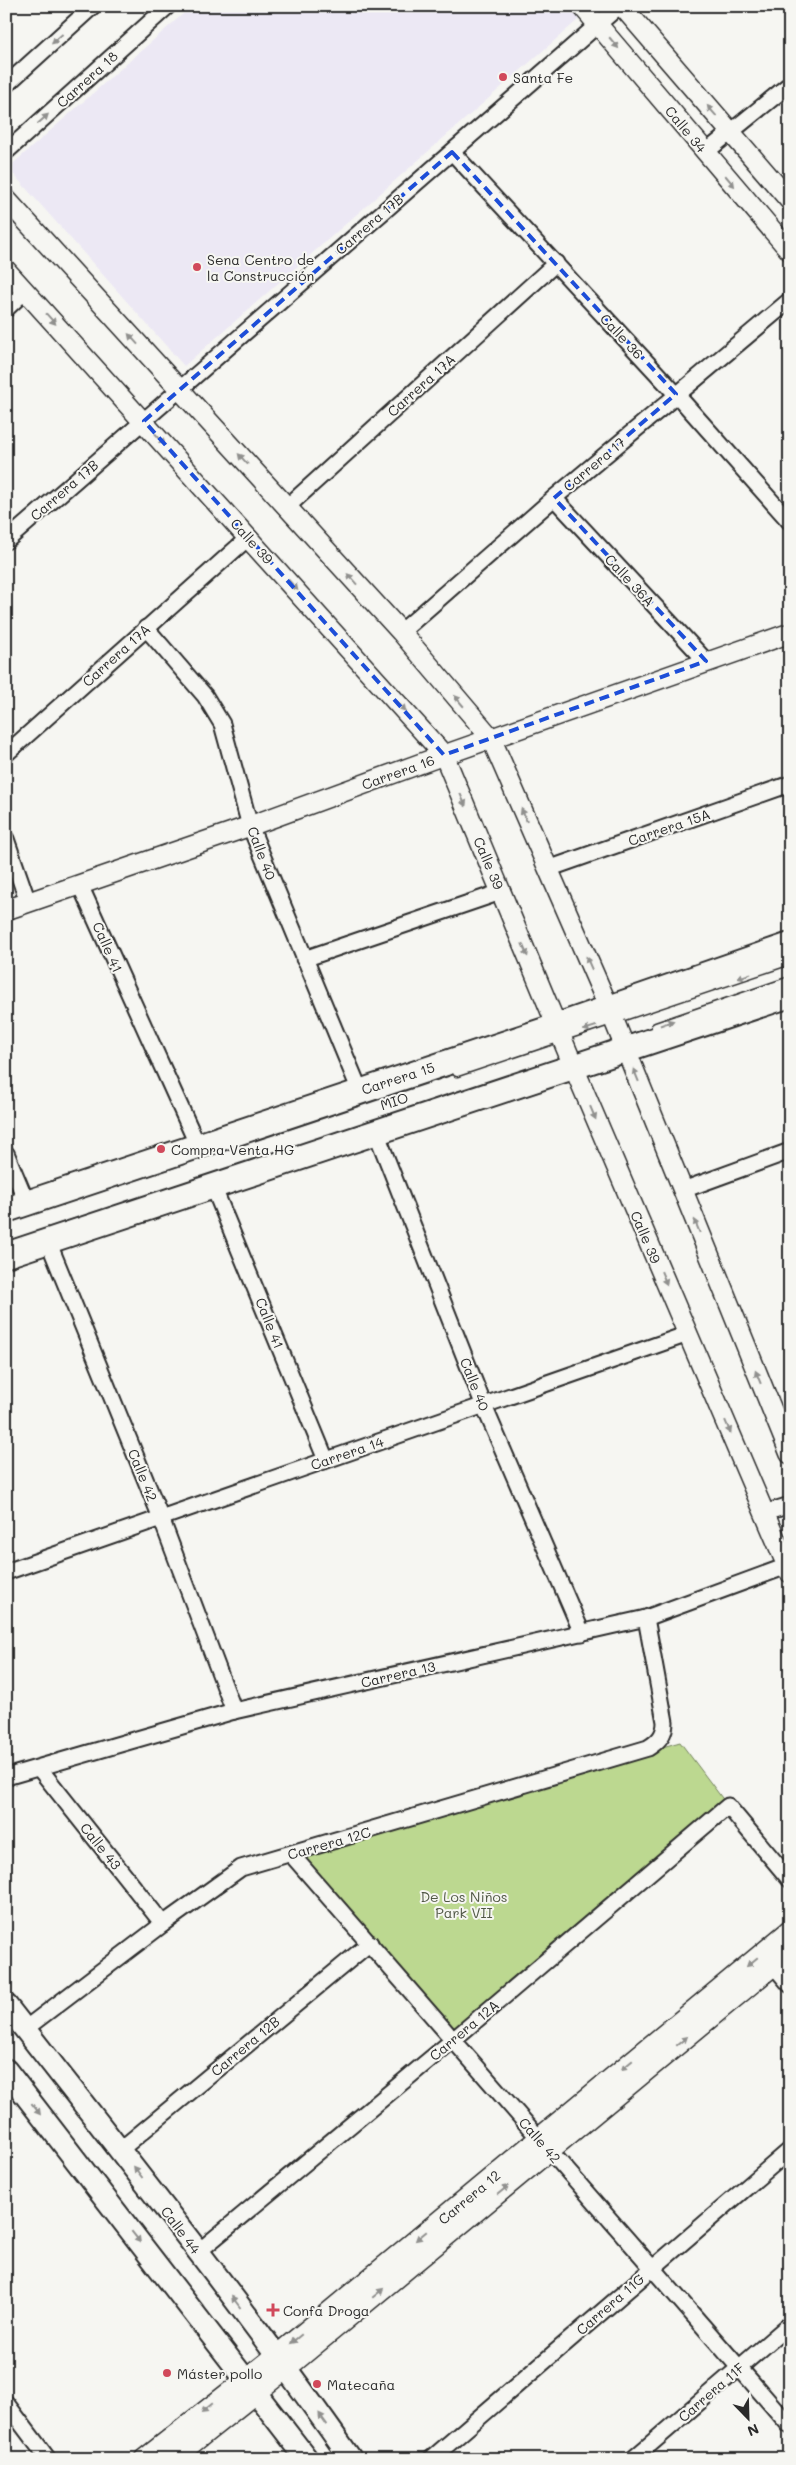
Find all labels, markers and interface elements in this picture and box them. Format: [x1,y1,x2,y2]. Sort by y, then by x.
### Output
one-way arrow [52,33,64,45]
one-way arrow [608,37,619,50]
street label: Carrera 18 [52,46,122,112]
place label: Santa Fe [513,68,573,87]
marker: Santa Fe [497,71,509,83]
street label: Calle 34 [661,102,712,157]
one-way arrow [707,105,718,118]
one-way arrow [36,113,48,125]
one-way arrow [724,174,736,186]
street label: Carrera 17B [331,189,407,259]
place label: Sena Centro de la Construcción [207,250,314,285]
marker: Sena Centro de la Construcción [191,261,203,273]
street label: Calle 36 [596,309,648,363]
one-way arrow [45,312,57,324]
one-way arrow [127,333,139,345]
street label: Carrera 17A [383,349,459,421]
street label: Carrera 17 [559,432,629,496]
one-way arrow [154,433,166,445]
one-way arrow [237,453,249,465]
street label: Carrera 17B [26,455,102,525]
street label: Calle 39 [226,514,278,568]
street label: Calle 36A [601,550,659,610]
one-way arrow [346,573,358,585]
one-way arrow [287,579,299,591]
street label: Carrera 17A [78,619,154,691]
one-way arrow [454,695,465,707]
one-way arrow [395,700,407,712]
street label: Carrera 16 [359,750,437,794]
one-way arrow [459,793,467,808]
street label: Carrera 15A [625,804,713,850]
one-way arrow [520,808,528,822]
street label: Calle 40 [243,824,281,883]
street label: Calle 39 [469,834,509,892]
street label: Calle 41 [88,919,128,975]
one-way arrow [522,943,530,957]
one-way arrow [585,956,593,970]
one-way arrow [736,973,751,980]
one-way arrow [660,1019,675,1027]
one-way arrow [582,1025,597,1033]
street label: Carrera 15 [359,1057,437,1099]
one-way arrow [632,1068,640,1082]
street label: MIO [378,1088,410,1114]
one-way arrow [589,1105,597,1120]
place label: Compra Venta HG [171,1140,294,1159]
marker: Compra Venta HG [155,1143,167,1155]
street label: Calle 39 [626,1208,666,1266]
one-way arrow [693,1219,701,1233]
one-way arrow [660,1271,668,1285]
street label: Calle 41 [251,1295,289,1351]
street label: Calle 40 [456,1355,494,1414]
one-way arrow [754,1370,762,1384]
one-way arrow [724,1420,732,1434]
street label: Carrera 14 [308,1431,387,1474]
street label: Calle 42 [124,1446,162,1504]
street label: Carrera 13 [359,1656,437,1692]
street label: Calle 43 [76,1819,126,1873]
street label: Carrera 12C [285,1822,373,1864]
park label: De Los Niños Park VII [420,1887,508,1922]
one-way arrow [746,1956,759,1967]
street label: Carrera 12A [425,1995,503,2065]
street label: Carrera 12B [207,2012,283,2080]
one-way arrow [675,2036,688,2047]
one-way arrow [621,2060,634,2071]
one-way arrow [31,2102,42,2115]
street label: Calle 42 [515,2113,565,2167]
street label: Carrera 12 [434,2165,504,2229]
one-way arrow [132,2166,143,2179]
one-way arrow [496,2184,509,2195]
street label: Calle 44 [157,2202,206,2258]
one-way arrow [130,2230,141,2243]
one-way arrow [415,2230,428,2241]
street label: Carrera 11G [572,2269,648,2339]
one-way arrow [371,2287,383,2299]
one-way arrow [230,2296,241,2309]
place label: Confa Droga [283,2301,370,2320]
marker: Confa Droga [267,2304,279,2316]
one-way arrow [290,2334,303,2345]
street label: Carrera 11F [674,2358,748,2426]
place label: Máster pollo [177,2364,262,2383]
marker: Máster pollo [161,2367,173,2379]
place label: Matecaña [327,2375,395,2394]
marker: Matecaña [311,2378,323,2390]
north arrow [724,2392,774,2442]
one-way arrow [201,2403,214,2414]
one-way arrow [318,2412,328,2426]
text: N [745,2420,762,2441]

